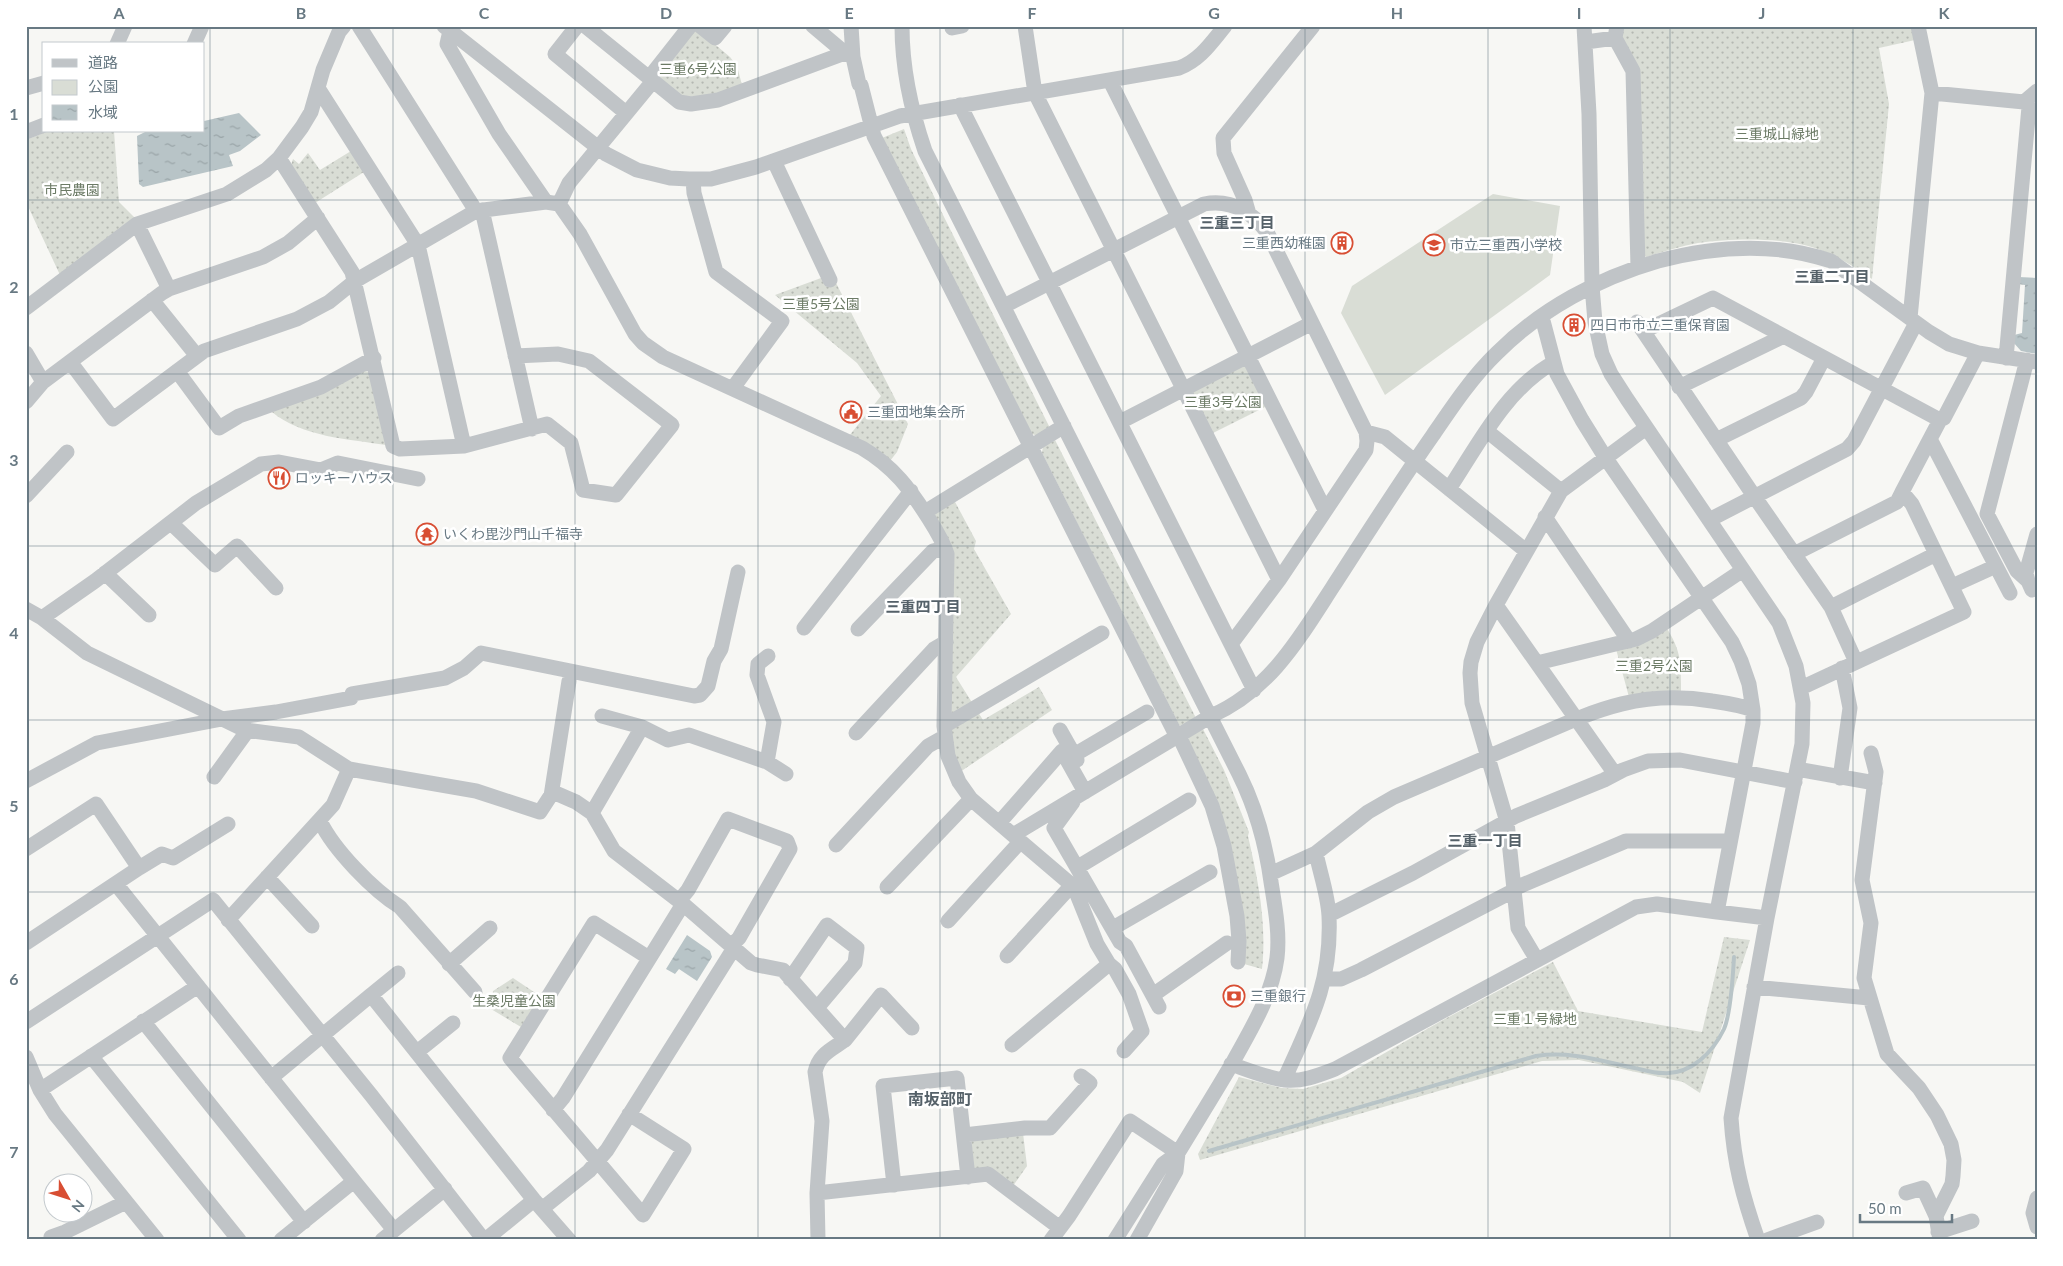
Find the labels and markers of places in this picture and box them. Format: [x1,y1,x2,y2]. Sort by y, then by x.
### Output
building icon: 三重西幼稚園 [1330,231,1354,255]
school or university icon: 市立三重西小学校 [1422,233,1446,257]
place label: 三重西幼稚園 [1242,234,1326,251]
place label: 市立三重西小学校 [1450,236,1562,253]
building icon: 四日市市立三重保育園 [1562,313,1586,337]
place label: 四日市市立三重保育園 [1590,316,1730,333]
public building icon: 三重団地集会所 [839,400,863,424]
place label: 三重団地集会所 [867,403,965,420]
restaurant icon: ロッキーハウス [267,466,291,490]
place label: ロッキーハウス [295,469,393,486]
temple icon: いくわ毘沙門山千福寺 [415,522,439,546]
place label: いくわ毘沙門山千福寺 [443,525,583,542]
bank icon: 三重銀行 [1222,984,1246,1008]
place label: 三重銀行 [1250,987,1306,1004]

